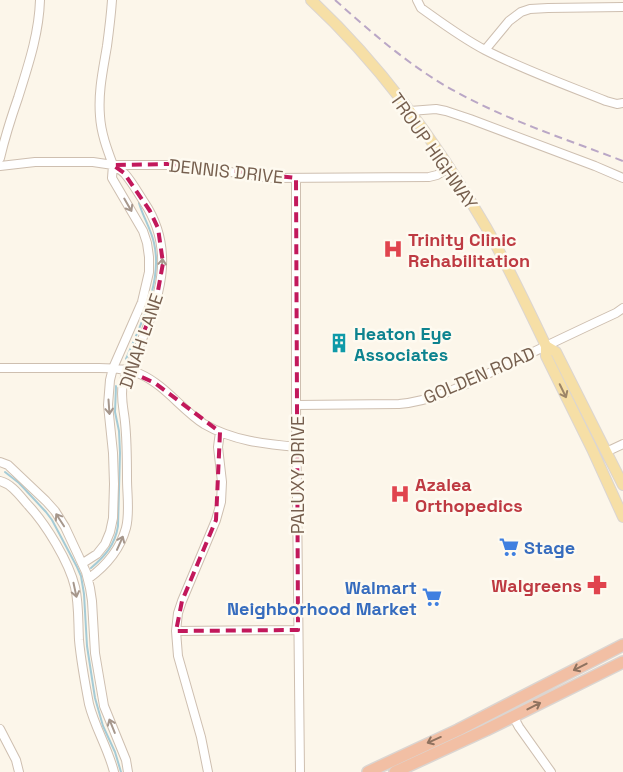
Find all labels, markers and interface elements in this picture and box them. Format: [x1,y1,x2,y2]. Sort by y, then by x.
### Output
street label: TROUP HIGHWAY [385,88,483,214]
street label: DENNIS DRIVE [168,154,284,188]
one-way arrow [123,197,133,211]
place label: Trinity Clinic Rehabilitation [408,228,530,272]
hospital icon: Trinity Clinic Rehabilitation [382,238,404,260]
one-way arrow [158,259,167,275]
street label: DINAH LANE [114,290,168,392]
place label: Heaton Eye Associates [354,322,452,366]
building icon: Heaton Eye Associates [328,332,350,354]
street label: GOLDEN ROAD [420,341,538,409]
one-way arrow [558,383,568,398]
one-way arrow [104,399,114,415]
street label: PALUXY DRIVE [286,416,309,534]
place label: Azalea Orthopedics [415,473,523,517]
hospital icon: Azalea Orthopedics [389,483,411,505]
one-way arrow [55,514,65,528]
one-way arrow [116,536,126,551]
supermarket icon: Stage [498,536,520,558]
place label: Stage [524,536,575,559]
place label: Walgreens [491,574,582,597]
pharmacy icon: Walgreens [586,574,608,596]
place label: Walmart Neighborhood Market [227,576,417,620]
one-way arrow [71,581,81,597]
supermarket icon: Walmart Neighborhood Market [421,586,443,608]
one-way arrow [572,662,587,672]
one-way arrow [526,701,541,710]
one-way arrow [106,719,116,734]
one-way arrow [427,736,442,746]

